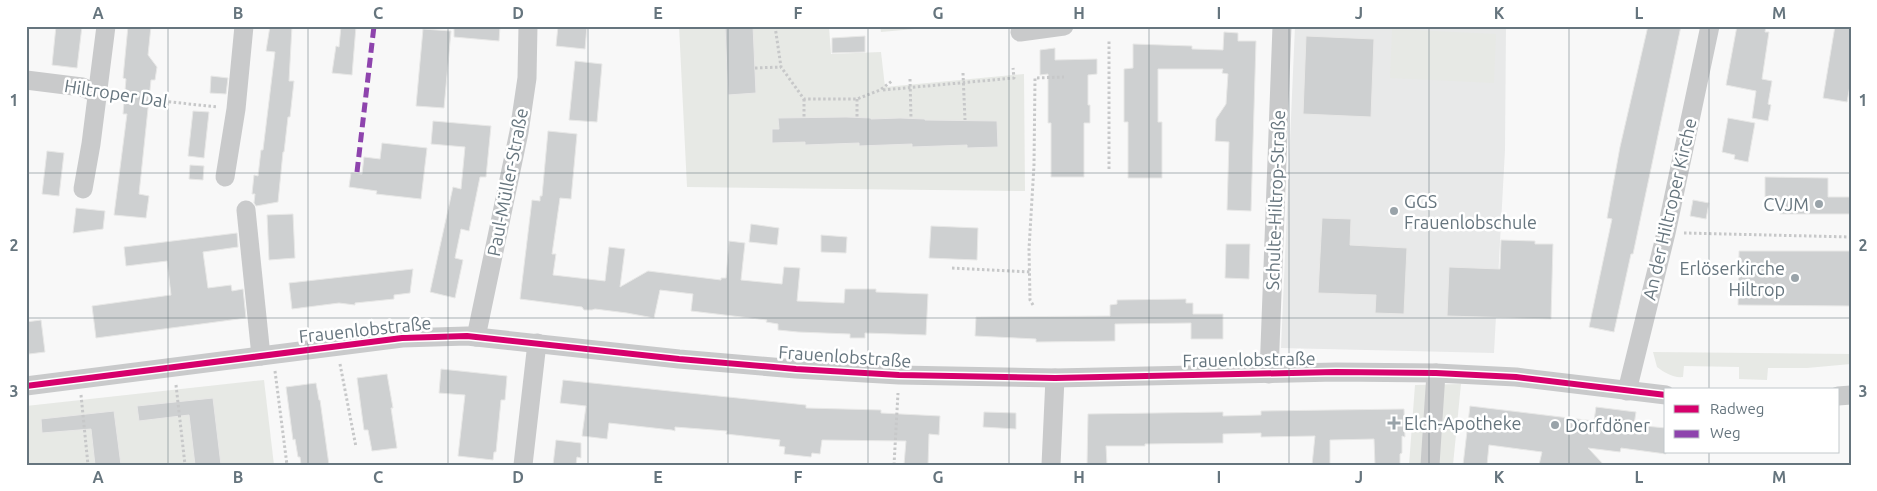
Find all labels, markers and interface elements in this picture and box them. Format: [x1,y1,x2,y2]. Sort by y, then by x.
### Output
text: A [92,4,104,22]
text: B [233,4,243,22]
text: C [373,4,383,22]
text: D [512,4,524,22]
text: E [653,4,663,22]
text: F [794,4,803,22]
text: G [932,4,944,22]
text: H [1073,4,1085,22]
text: I [1217,4,1221,22]
text: J [1355,4,1363,22]
text: K [1494,4,1505,22]
text: L [1635,4,1644,22]
text: M [1772,4,1786,22]
street label: Hiltroper Dal [63,75,169,111]
text: 1 [9,91,19,109]
text: 1 [1858,91,1868,109]
street label: Paul-Müller-Straße [483,106,531,258]
street label: Schulte-Hiltrop-Straße [1262,110,1288,290]
street label: An der Hiltroper Kirche [1638,116,1700,302]
place label: GGS Frauenlobschule [1404,191,1537,232]
place label: CVJM [1763,194,1809,214]
marker: CVJM [1813,198,1825,210]
marker: GGS Frauenlobschule [1388,205,1400,217]
text: 2 [9,236,19,254]
text: 2 [1858,236,1868,254]
place label: Erlöserkirche Hiltrop [1679,258,1785,299]
marker: Erlöserkirche Hiltrop [1789,272,1801,284]
street label: Frauenlobstraße [298,312,432,346]
street label: Frauenlobstraße [778,341,912,371]
street label: Frauenlobstraße [1182,348,1316,370]
text: 3 [9,382,19,400]
text: 3 [1858,382,1868,400]
legend [1664,388,1840,454]
text: Radweg [1710,400,1764,417]
place label: Elch-Apotheke [1404,413,1521,433]
place label: Dorfdöner [1565,415,1650,435]
marker: Elch-Apotheke [1388,417,1400,429]
marker: Dorfdöner [1549,419,1561,431]
text: Weg [1710,424,1741,441]
text: A [92,468,104,486]
text: B [233,468,243,486]
text: C [373,468,383,486]
text: D [512,468,524,486]
text: E [653,468,663,486]
text: F [794,468,803,486]
text: G [932,468,944,486]
text: H [1073,468,1085,486]
text: I [1217,468,1221,486]
text: J [1355,468,1363,486]
text: K [1494,468,1505,486]
text: L [1635,468,1644,486]
text: M [1772,468,1786,486]

